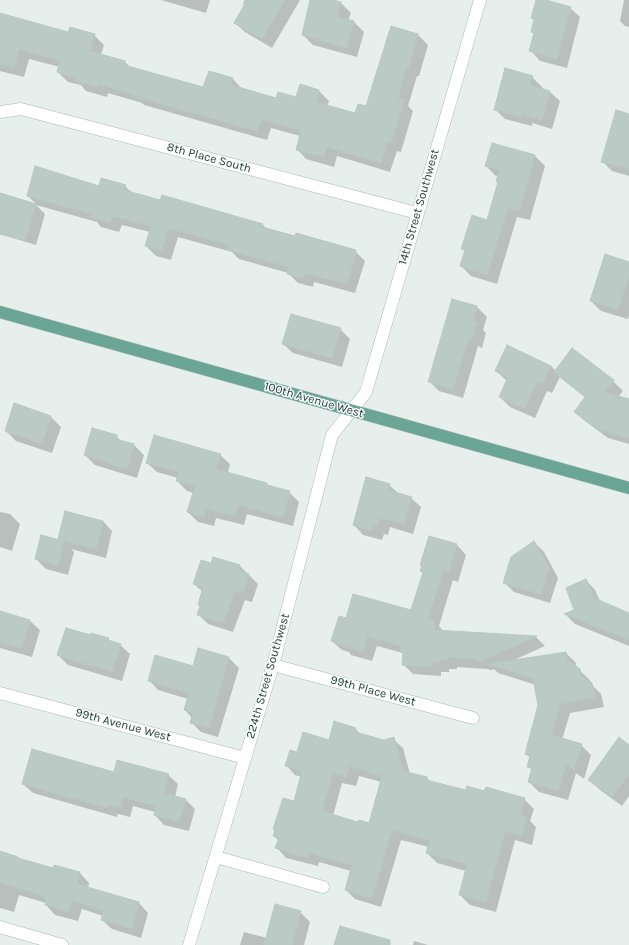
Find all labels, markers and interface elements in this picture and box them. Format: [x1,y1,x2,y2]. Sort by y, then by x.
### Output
street label: 8th Place South [165,140,253,176]
street label: 14th Street Southwest [396,148,442,266]
street label: 100th Avenue West [263,379,365,421]
street label: 224th Street Southwest [243,612,293,740]
street label: 99th Place West [329,673,417,709]
street label: 99th Avenue West [74,705,172,745]

